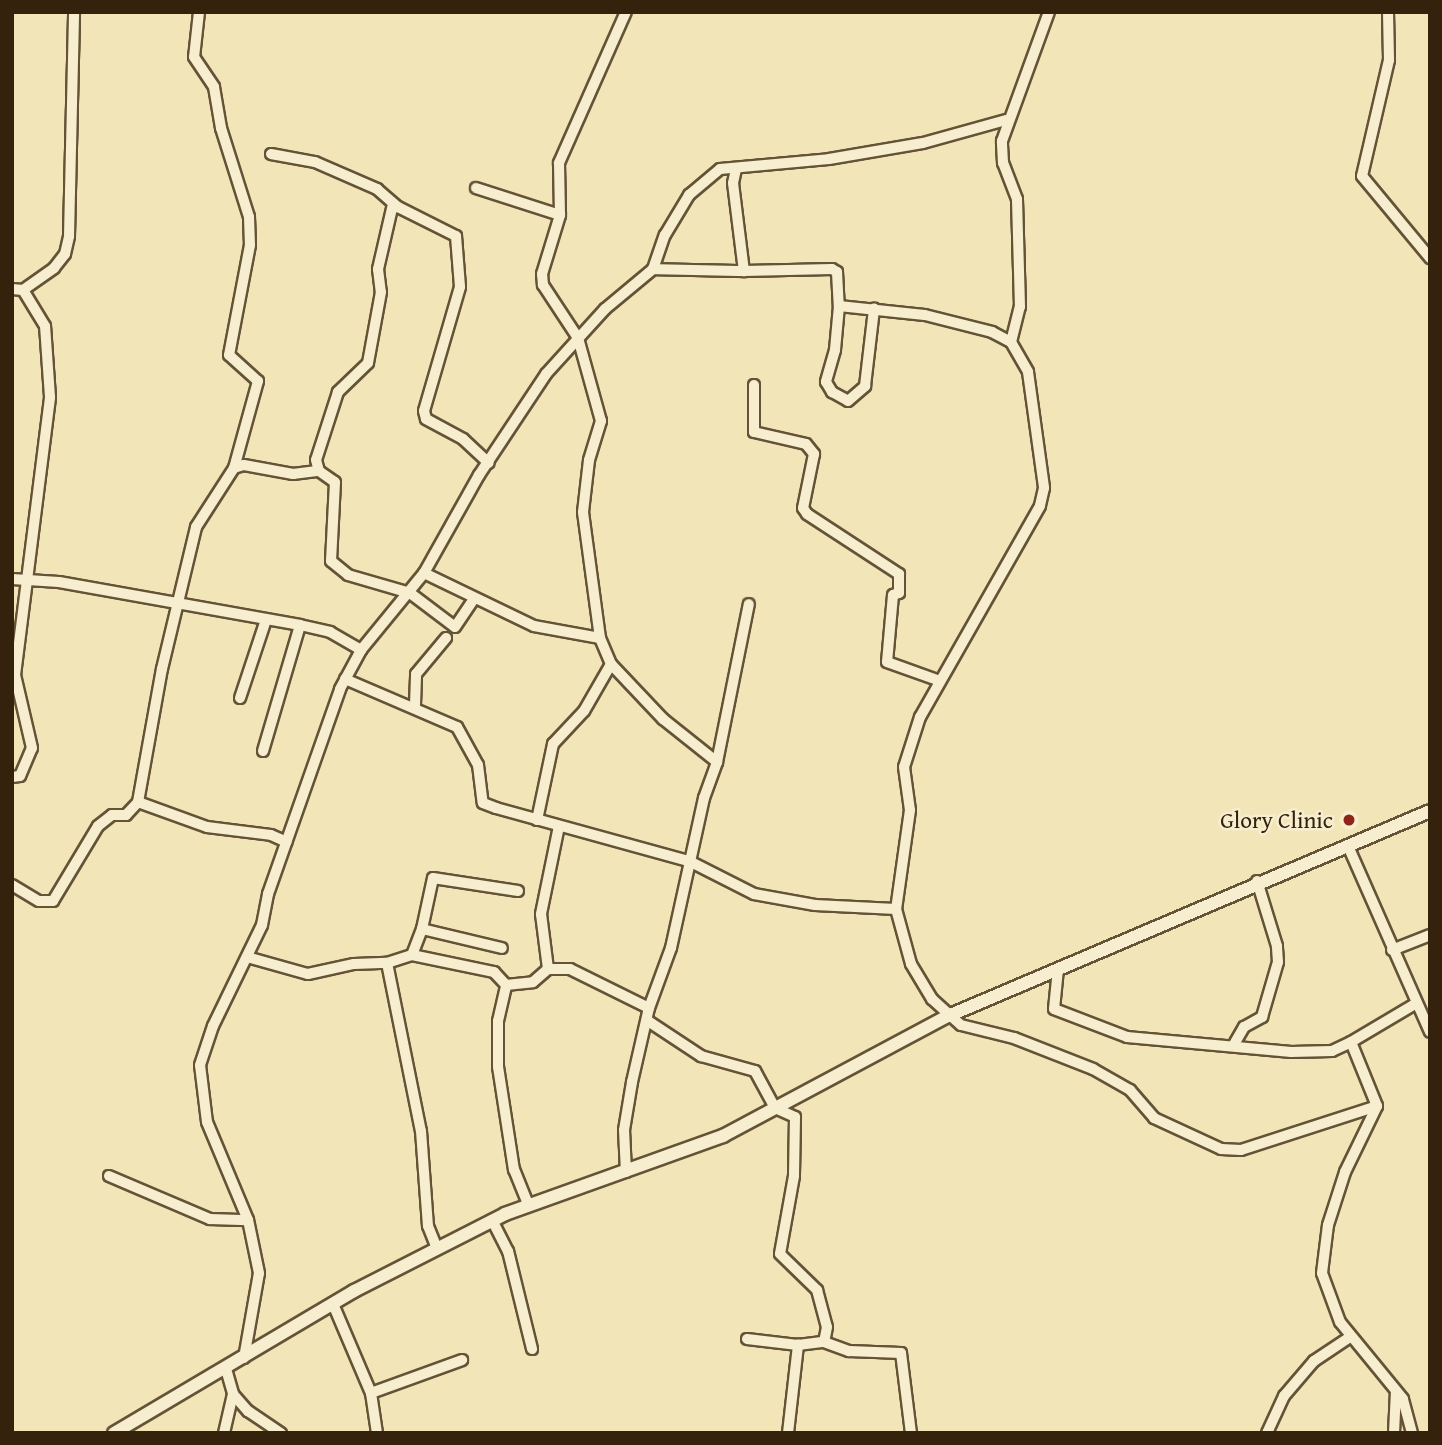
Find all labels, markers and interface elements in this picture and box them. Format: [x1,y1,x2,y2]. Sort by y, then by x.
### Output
place label: Glory Clinic [1220,806,1333,834]
marker: Glory Clinic [1339,810,1359,830]

